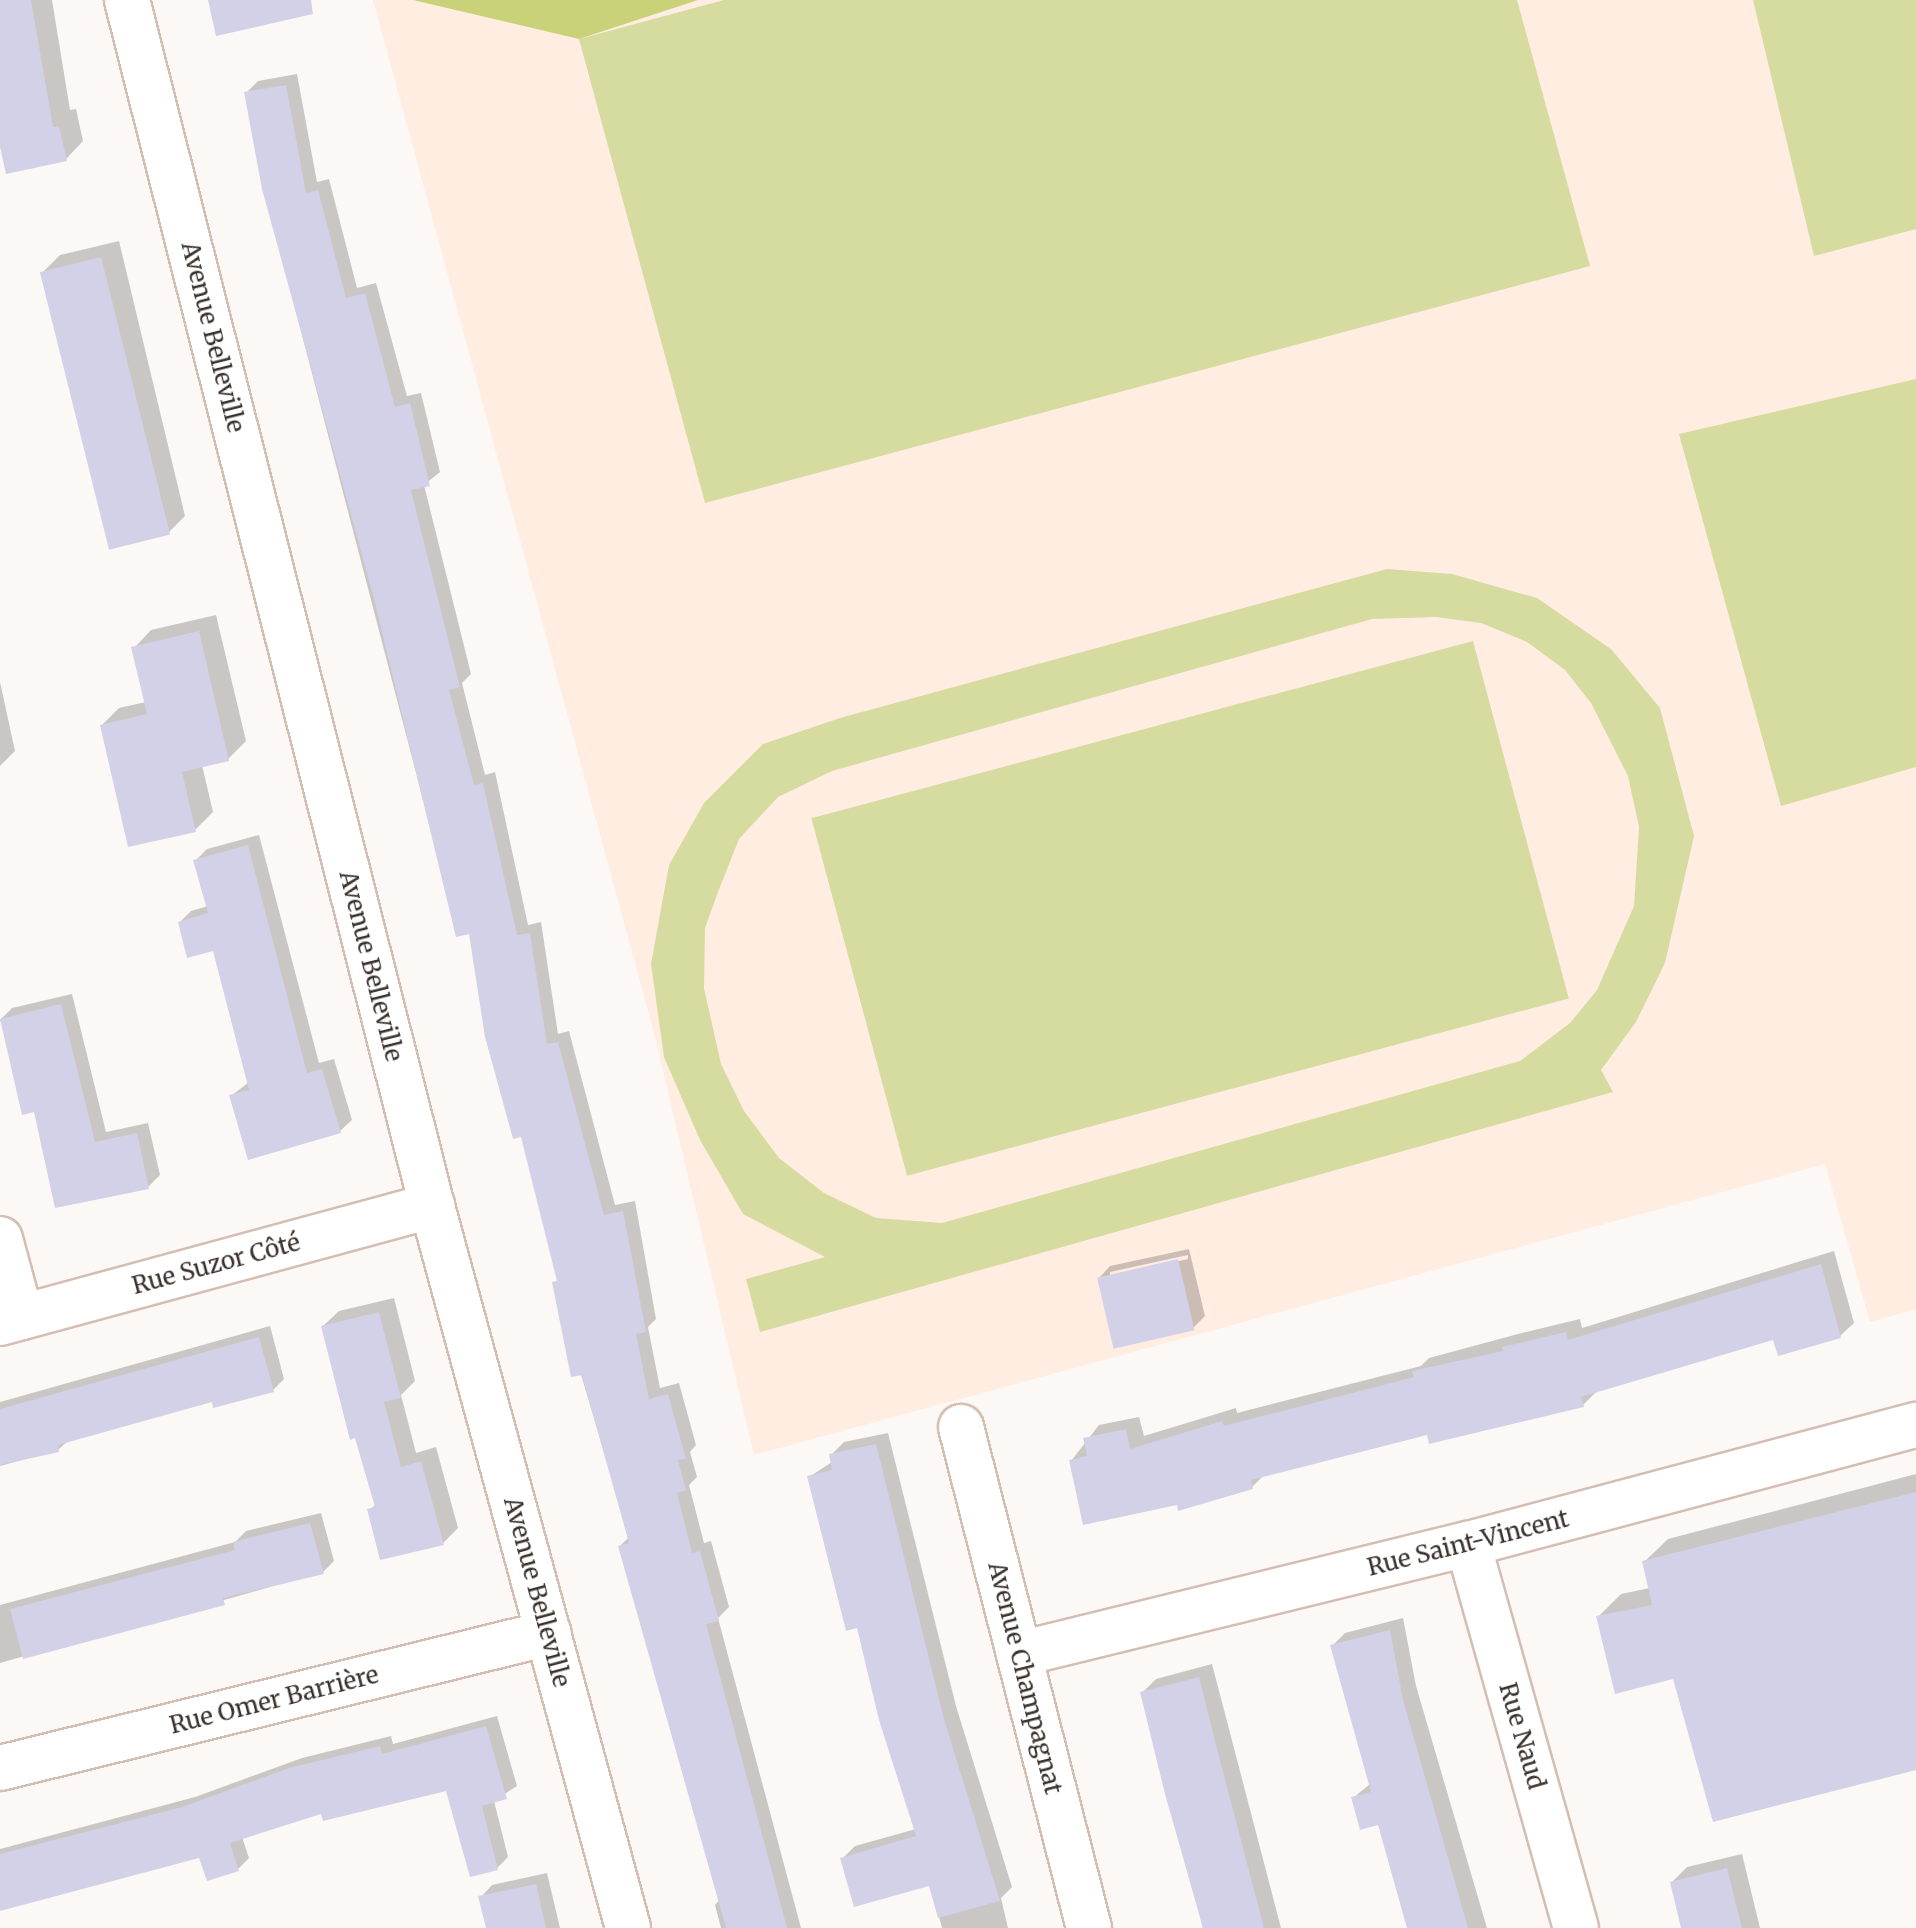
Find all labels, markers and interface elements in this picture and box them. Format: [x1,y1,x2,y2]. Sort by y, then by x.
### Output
street label: Avenue Belleville [175,239,251,435]
street label: Avenue Belleville [333,868,409,1064]
street label: Rue Suzor Côté [129,1228,303,1300]
street label: Avenue Belleville [498,1494,576,1690]
street label: Rue Saint-Vincent [1364,1504,1572,1582]
street label: Avenue Champagnat [982,1559,1068,1797]
street label: Rue Omer Barrière [167,1660,381,1740]
street label: Rue Naud [1493,1679,1551,1793]

